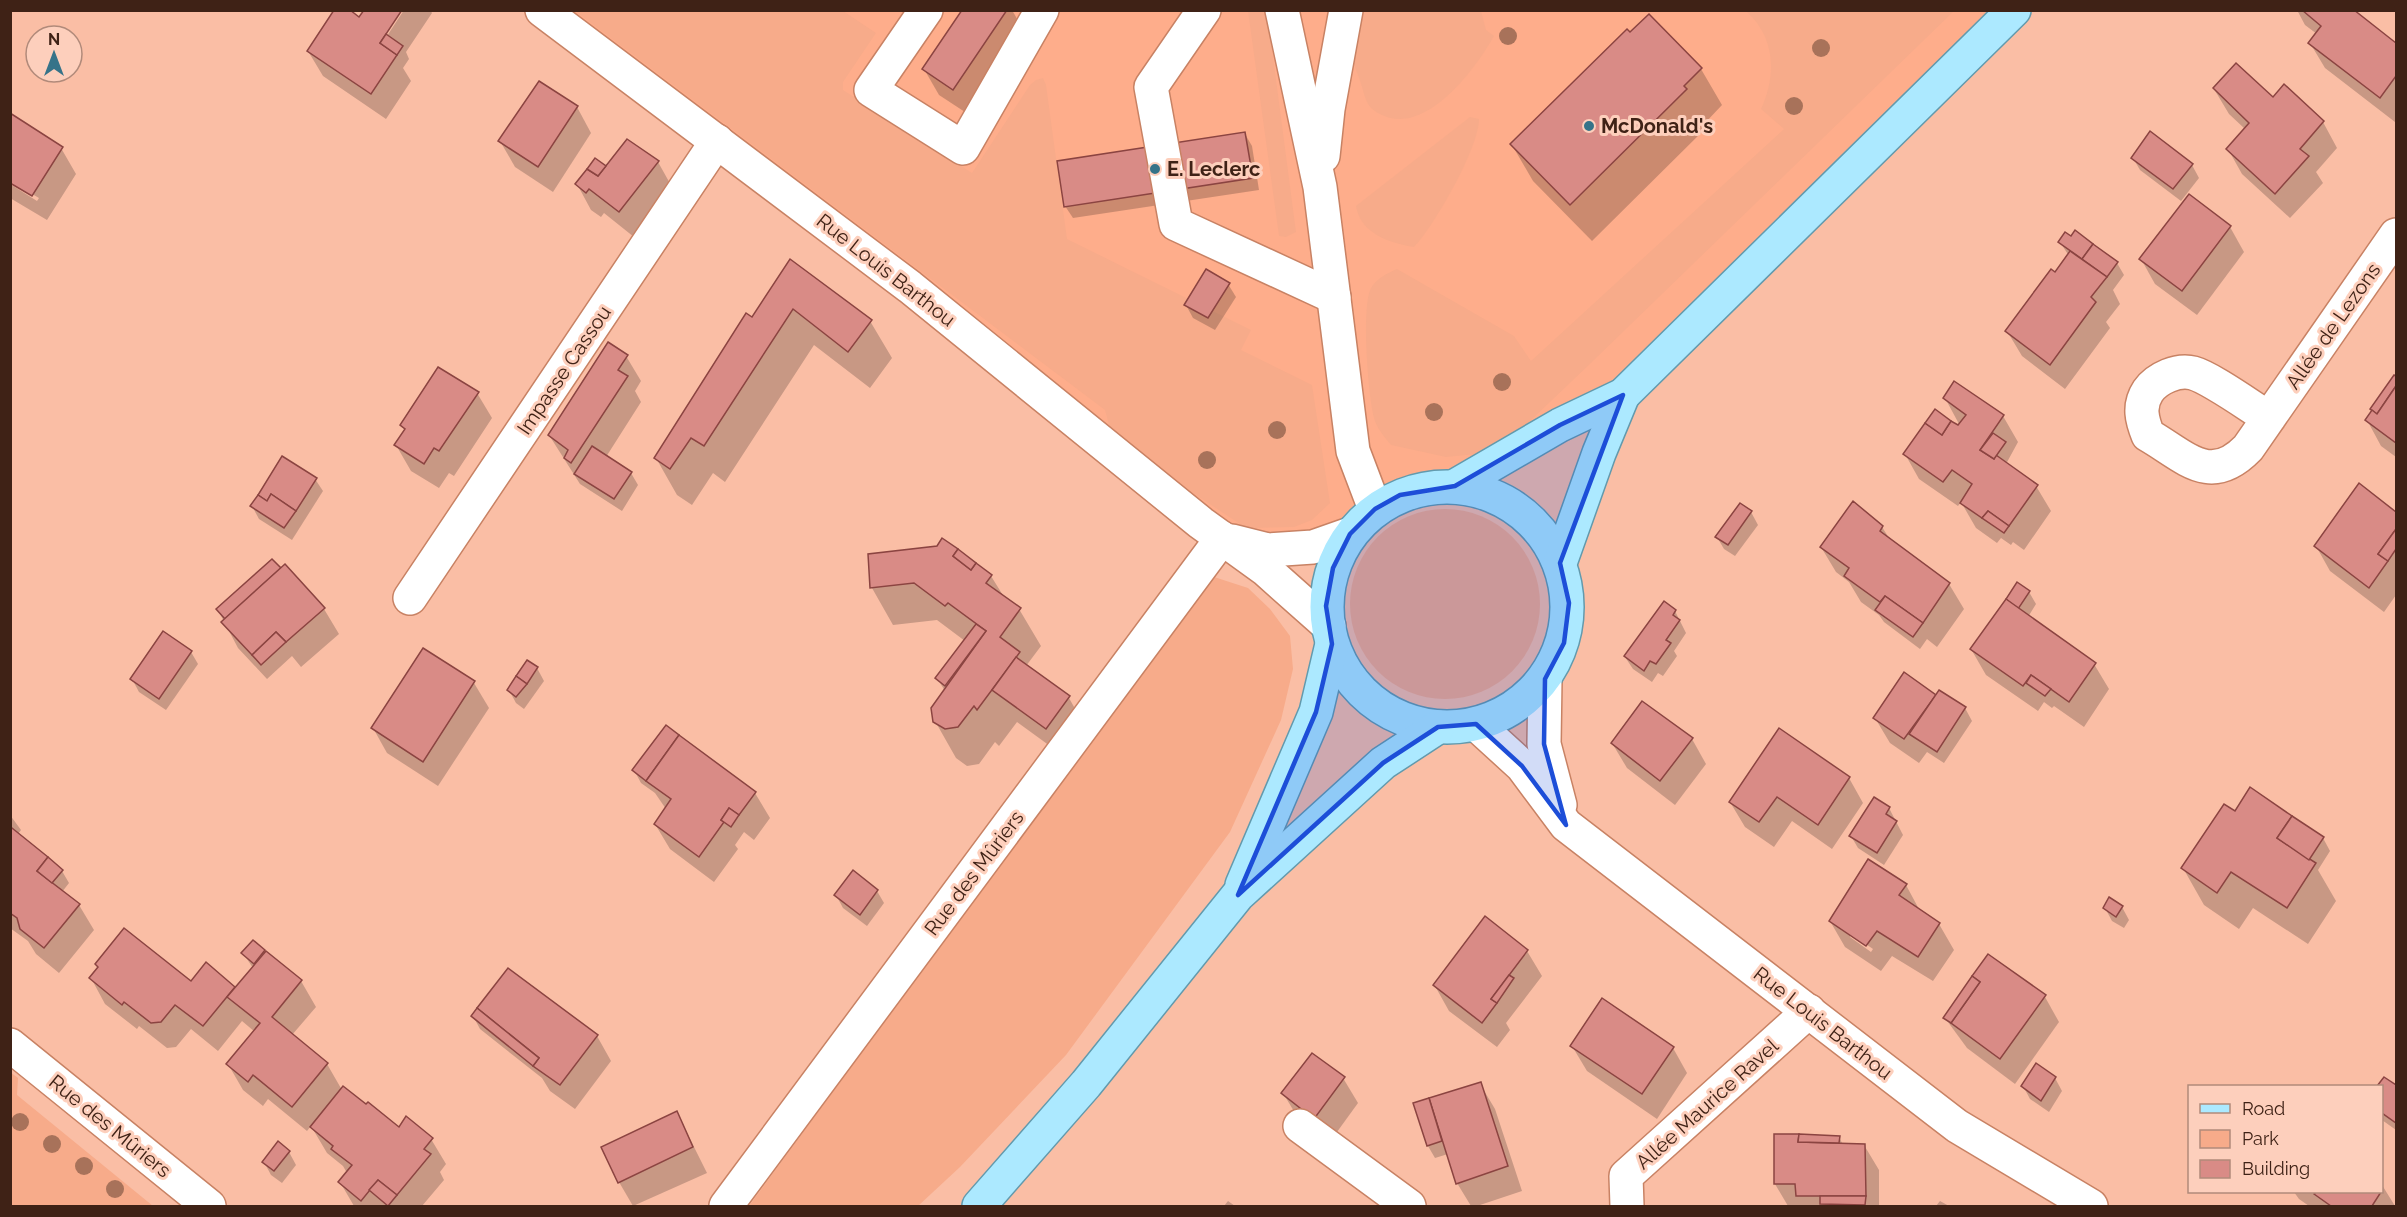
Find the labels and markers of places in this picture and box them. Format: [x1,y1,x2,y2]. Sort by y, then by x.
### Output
place label: McDonald's [1601,114,1713,138]
marker: McDonald's [1582,119,1596,133]
place label: E. Leclerc [1167,157,1260,181]
marker: E. Leclerc [1148,162,1162,176]

